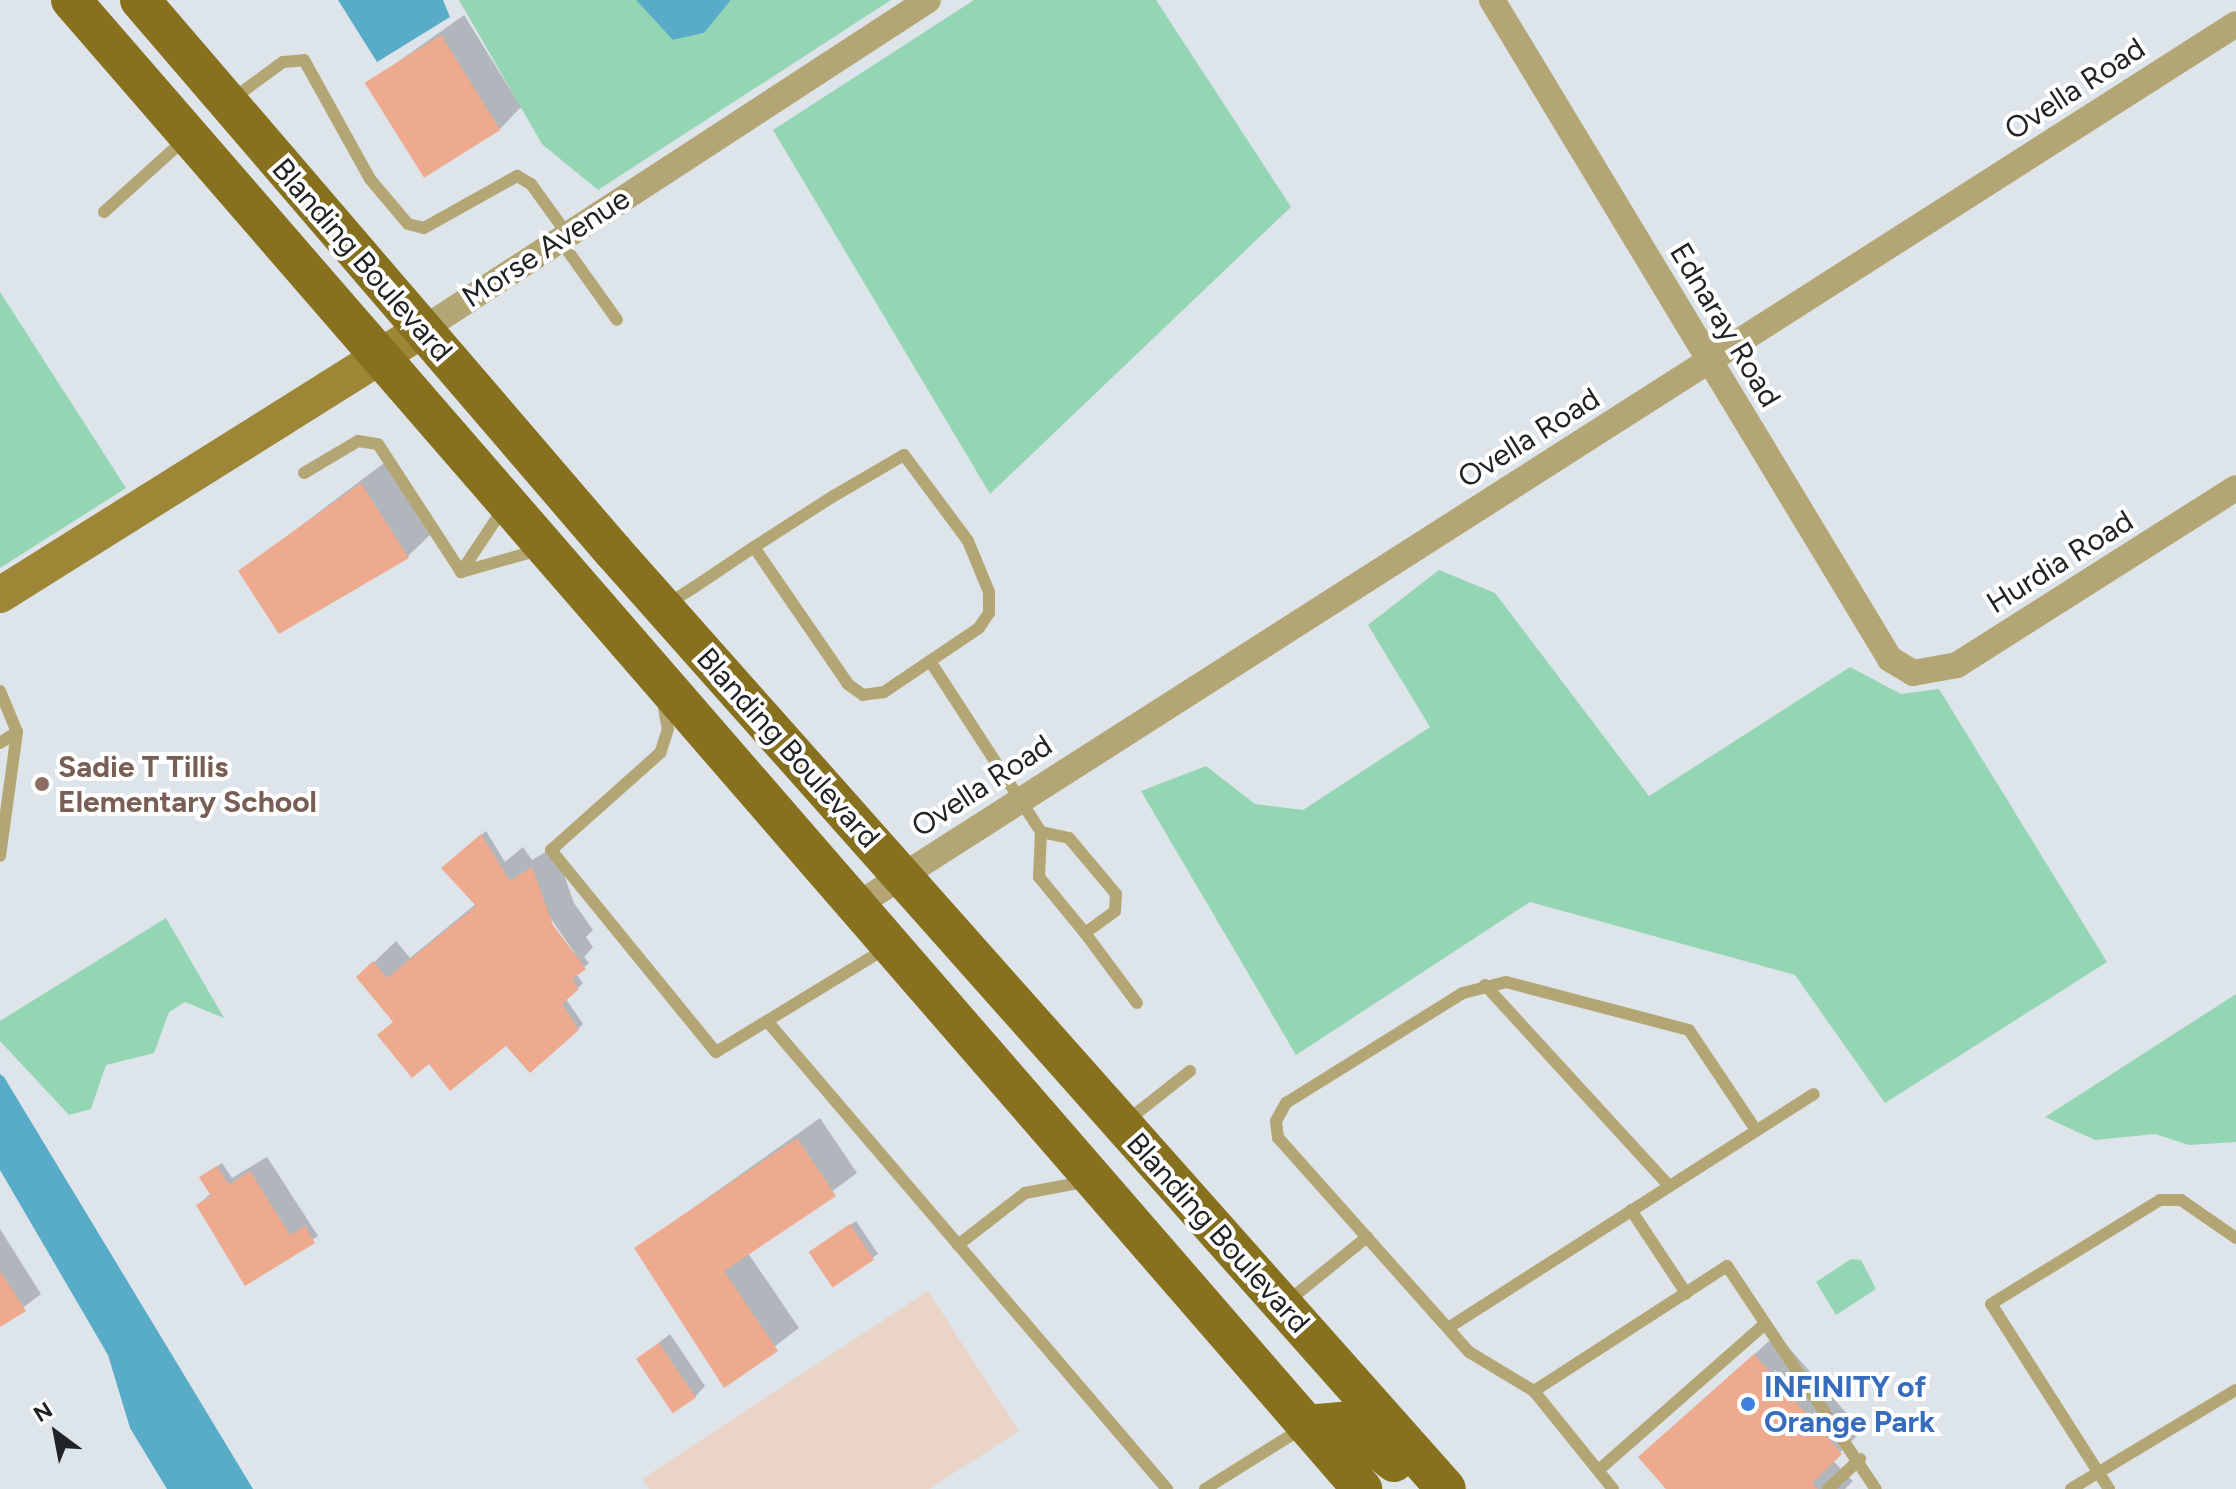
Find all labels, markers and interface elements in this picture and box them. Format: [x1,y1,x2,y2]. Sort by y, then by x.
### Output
street label: Ovella Road [1998,30,2152,148]
street label: Blanding Boulevard [264,151,460,369]
street label: Morse Avenue [456,181,636,315]
street label: Ednaray Road [1662,237,1788,413]
street label: Ovella Road [1452,380,1606,496]
street label: Hurdia Road [1980,503,2140,621]
street label: Blanding Boulevard [689,641,887,855]
street label: Ovella Road [905,727,1059,845]
place label: Sadie T Tillis Elementary School [58,749,317,820]
marker: Sadie T Tillis Elementary School [33,775,51,793]
street label: Blanding Boulevard [1119,1126,1317,1340]
place label: INFINITY of Orange Park [1764,1369,1935,1440]
north arrow [16,1393,96,1473]
marker: INFINITY of Orange Park [1739,1395,1757,1413]
text: N [29,1396,57,1428]

